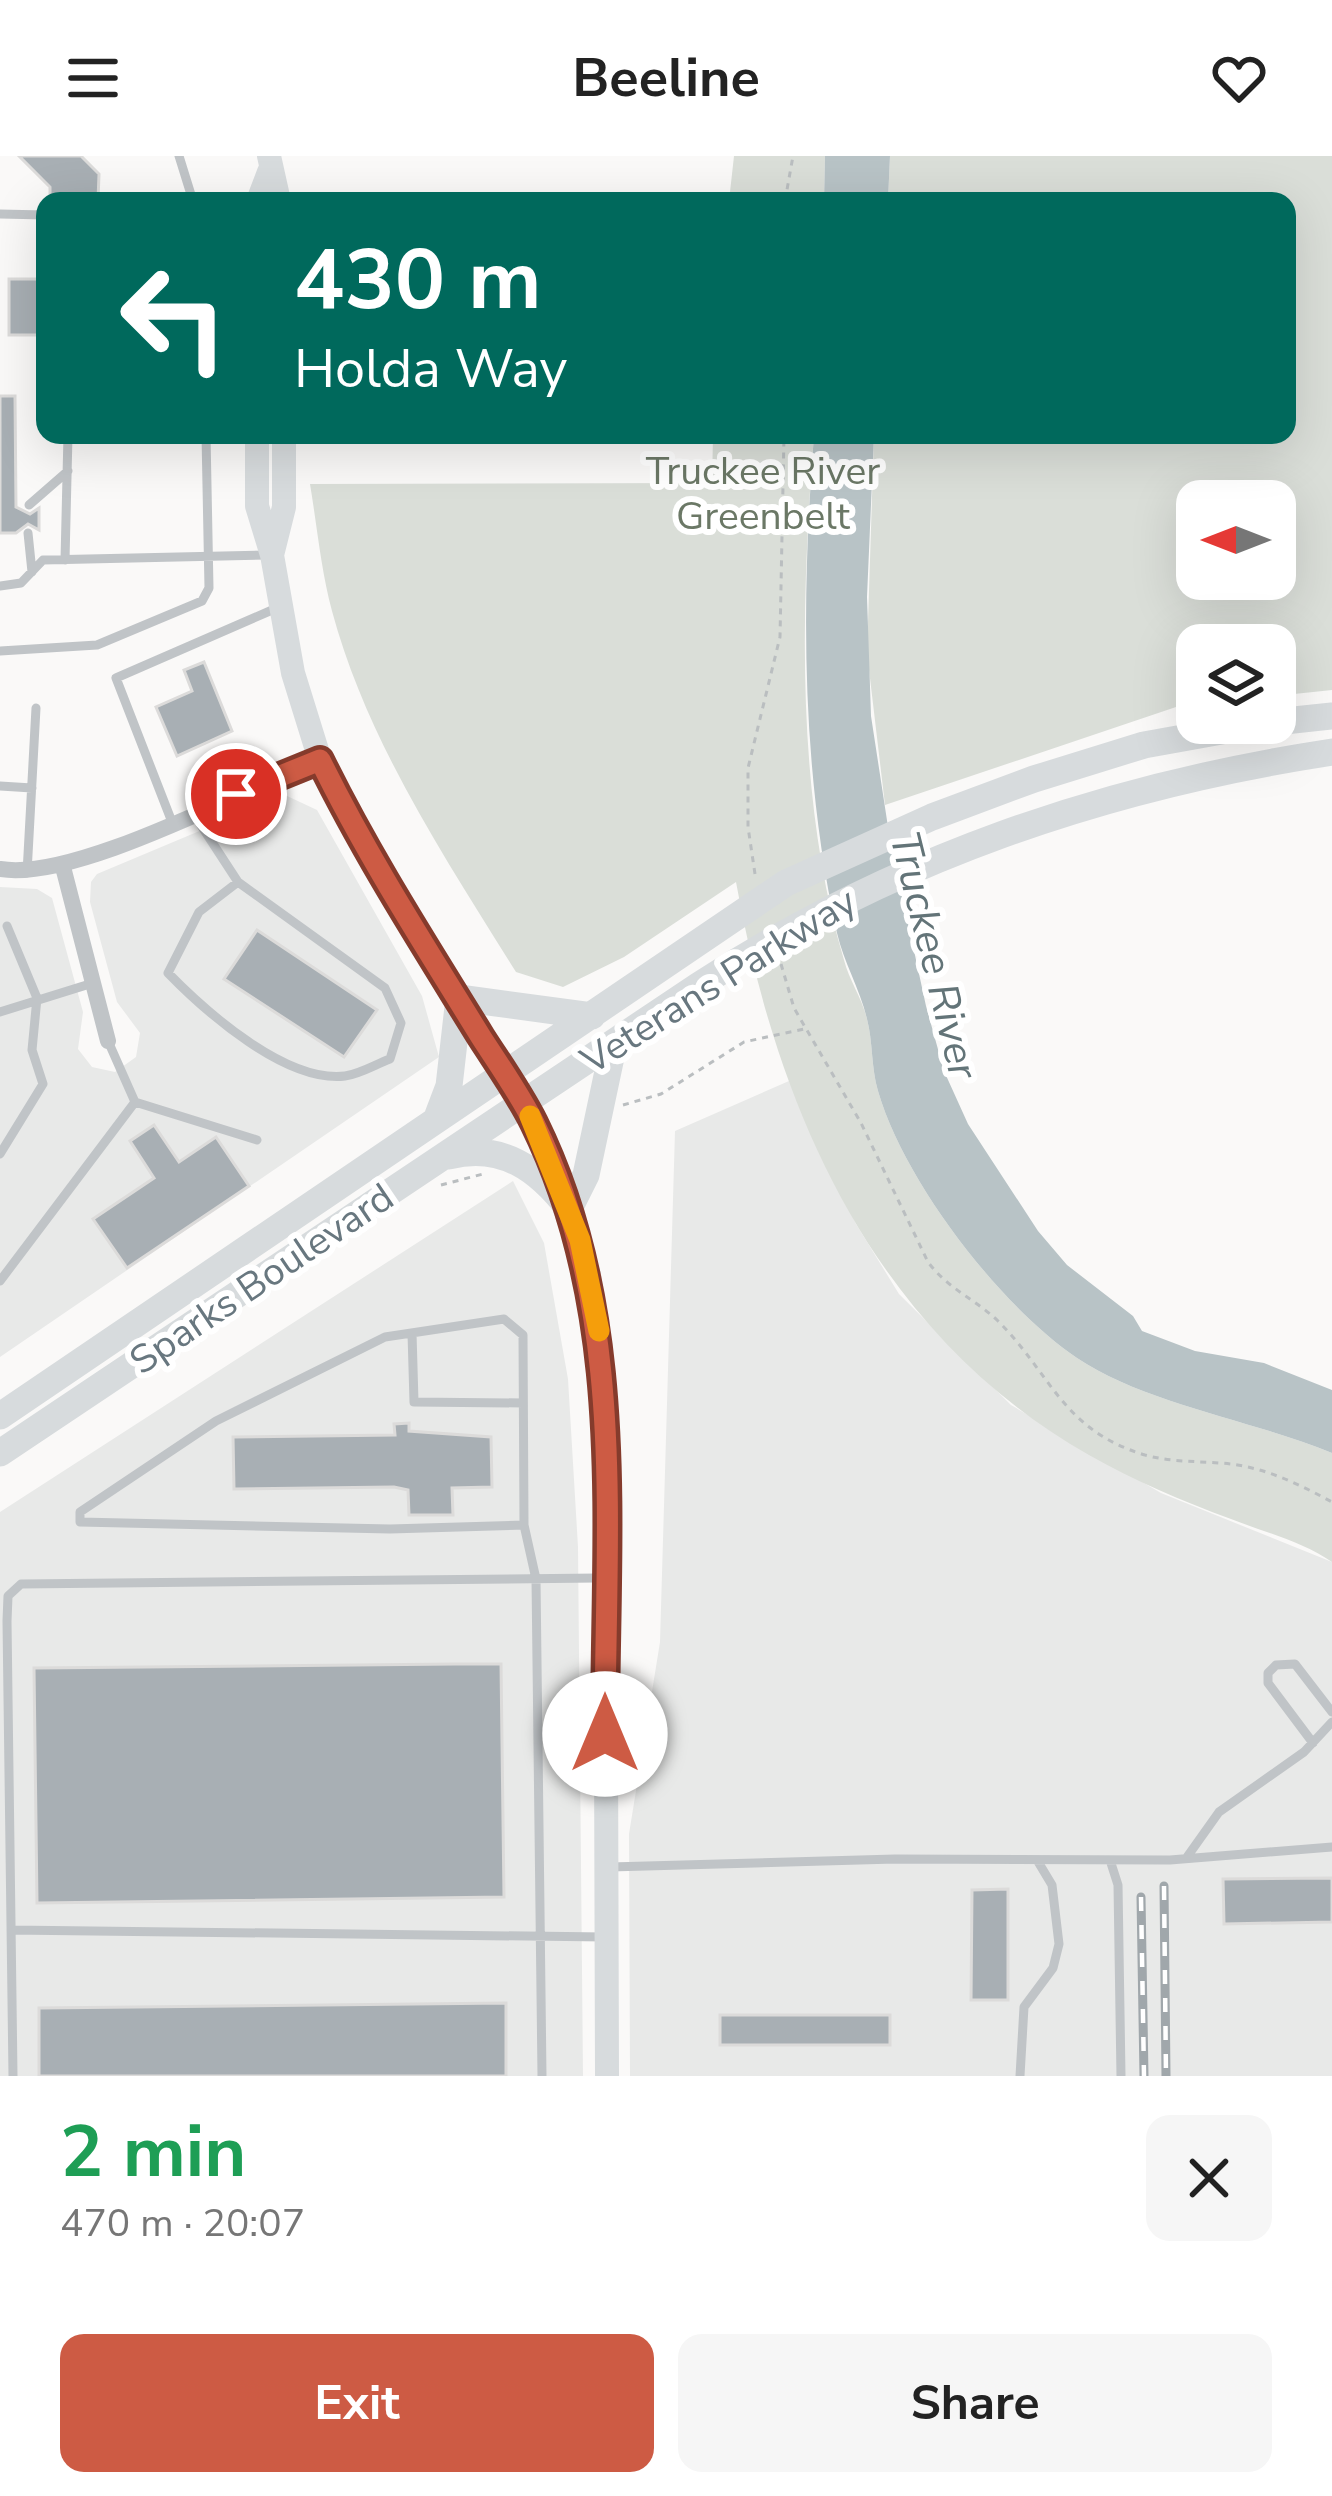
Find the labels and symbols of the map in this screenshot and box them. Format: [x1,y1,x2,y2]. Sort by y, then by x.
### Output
park label: Truckee River Greenbelt [646,445,880,543]
north arrow [1176,480,1296,600]
pin [185,743,287,845]
water label: Truckee River [875,826,992,1086]
street label: Veterans Parkway [570,875,866,1088]
street label: Sparks Boulevard [119,1171,404,1387]
position arrow [542,1671,668,1797]

